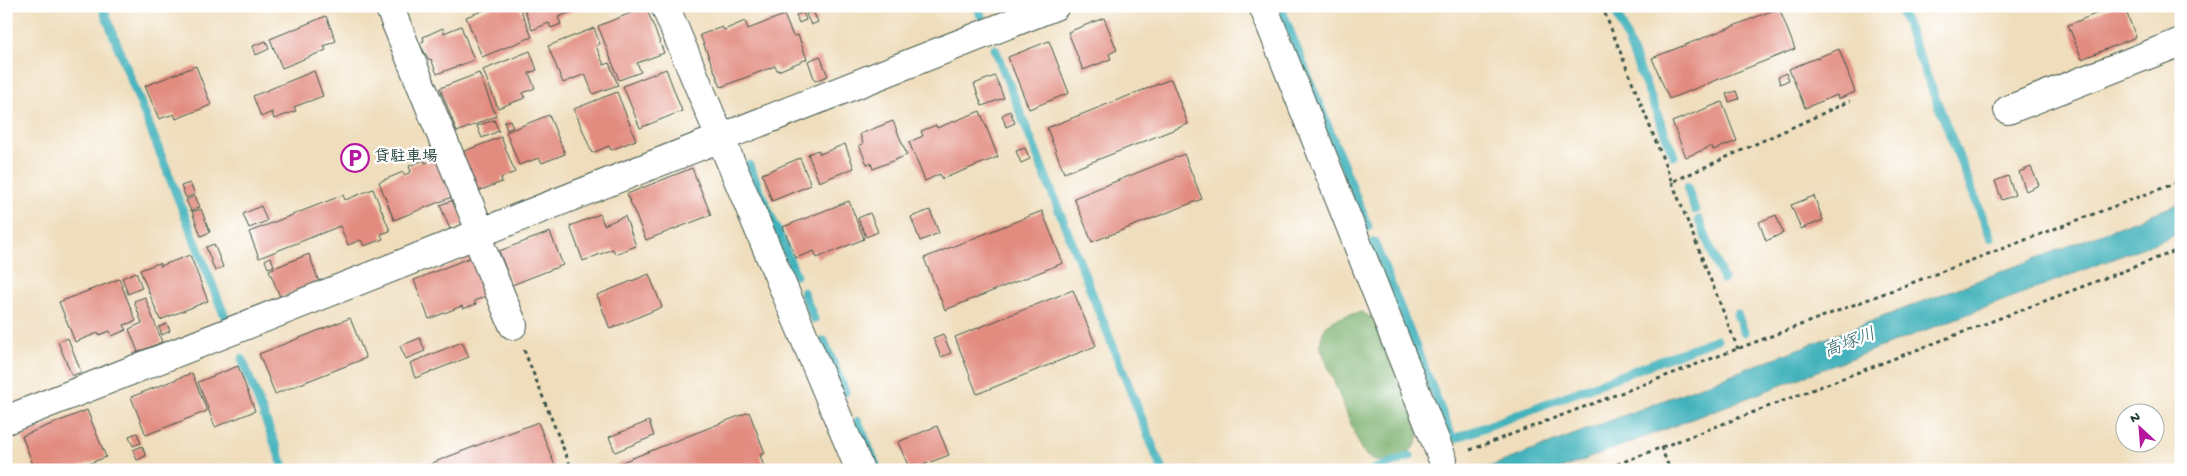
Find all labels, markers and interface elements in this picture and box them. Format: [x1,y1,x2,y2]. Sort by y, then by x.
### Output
parking icon: 貸駐車場 [340,143,370,173]
place label: 貸駐車場 [374,147,438,168]
water label: 高塚川 [1821,324,1879,363]
north arrow [2114,404,2164,454]
text: N [2128,409,2143,428]

